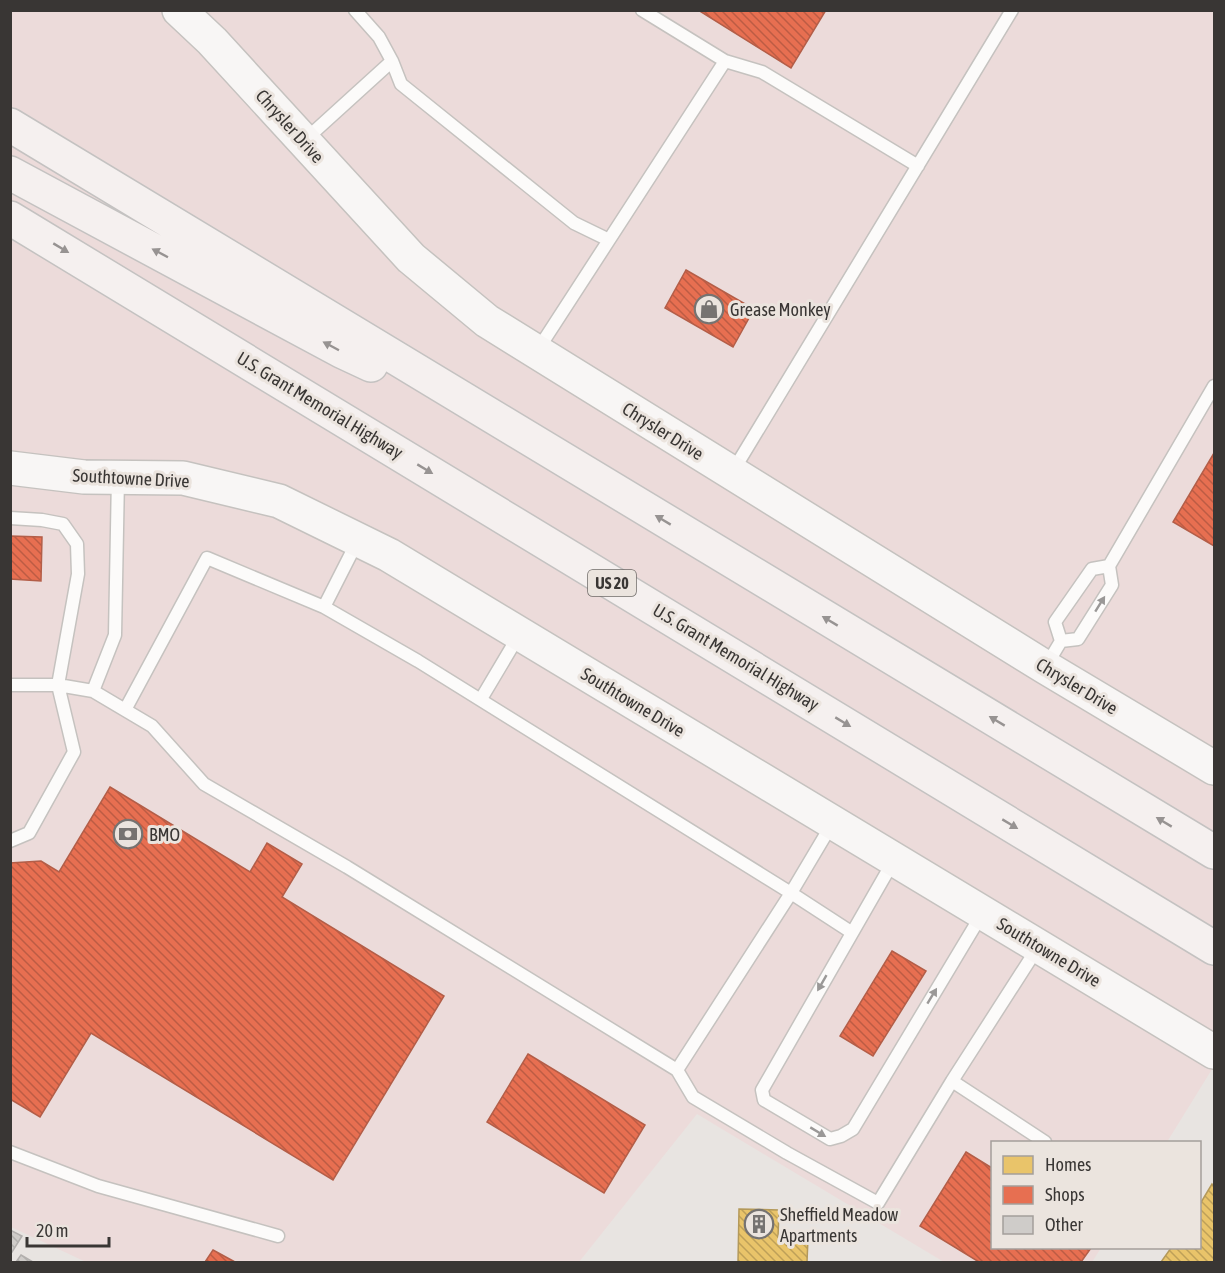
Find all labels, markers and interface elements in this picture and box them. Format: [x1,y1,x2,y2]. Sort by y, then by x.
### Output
street label: Chrysler Drive [252,85,328,167]
one-way arrow [53,243,69,254]
one-way arrow [151,248,168,258]
shop icon: Grease Monkey [693,293,725,325]
place label: Grease Monkey [730,299,831,320]
one-way arrow [322,341,339,351]
street label: U.S. Grant Memorial Highway [233,347,407,463]
street label: Chrysler Drive [619,398,707,464]
one-way arrow [417,463,433,474]
street label: Southtowne Drive [72,464,190,492]
one-way arrow [655,515,671,526]
road number: US 20 [588,570,636,596]
one-way arrow [1094,596,1105,612]
street label: U.S. Grant Memorial Highway [649,599,823,715]
one-way arrow [822,615,838,626]
street label: Chrysler Drive [1032,653,1122,719]
street label: Southtowne Drive [577,663,689,741]
one-way arrow [989,716,1005,727]
one-way arrow [835,717,851,728]
one-way arrow [1156,817,1172,828]
bank icon: BMO [112,818,144,850]
one-way arrow [1002,818,1018,829]
place label: BMO [149,824,180,845]
street label: Southtowne Drive [993,913,1105,991]
one-way arrow [817,975,828,991]
one-way arrow [927,988,938,1004]
one-way arrow [810,1126,826,1137]
legend [991,1141,1201,1249]
text: Homes [1045,1154,1091,1175]
text: Shops [1045,1184,1085,1205]
place label: Sheffield Meadow Apartments [780,1204,899,1246]
building icon: Sheffield Meadow Apartments [743,1208,775,1240]
scale bar [27,1210,110,1248]
text: Other [1045,1214,1084,1235]
text: 20 m [36,1220,68,1241]

